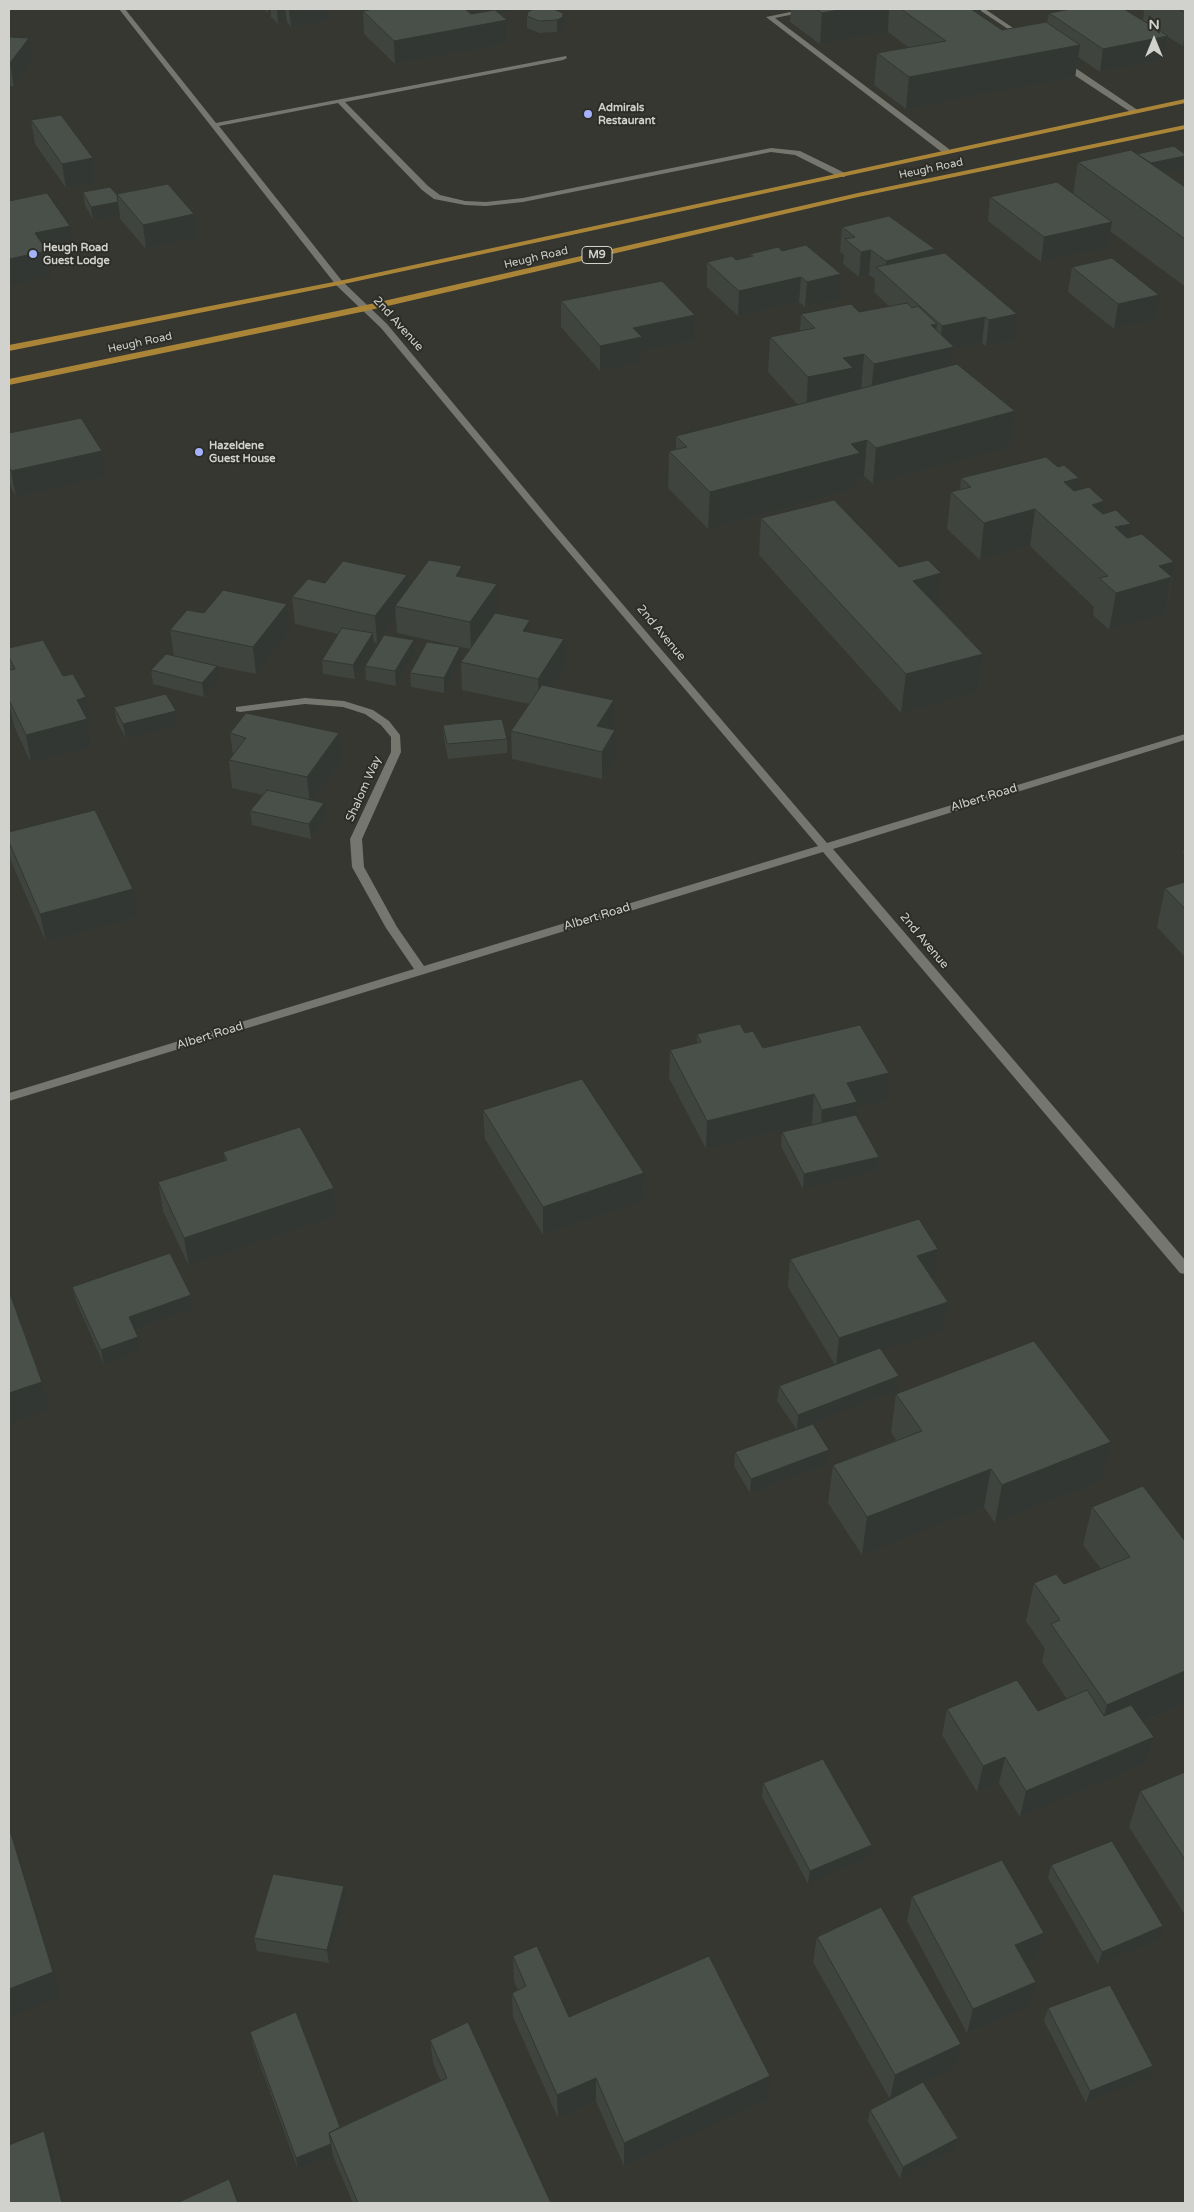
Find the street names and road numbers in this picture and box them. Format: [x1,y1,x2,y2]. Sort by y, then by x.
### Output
street label: Heugh Road [898,156,964,182]
street label: Heugh Road [503,244,569,272]
road number: M9 [582,246,612,264]
street label: 2nd Avenue [370,294,426,354]
street label: Heugh Road [107,330,173,356]
street label: 2nd Avenue [633,602,689,664]
street label: Shalom Way [343,754,385,824]
street label: Albert Road [949,781,1019,815]
street label: Albert Road [562,900,632,934]
street label: 2nd Avenue [896,910,952,972]
street label: Albert Road [175,1019,245,1053]

